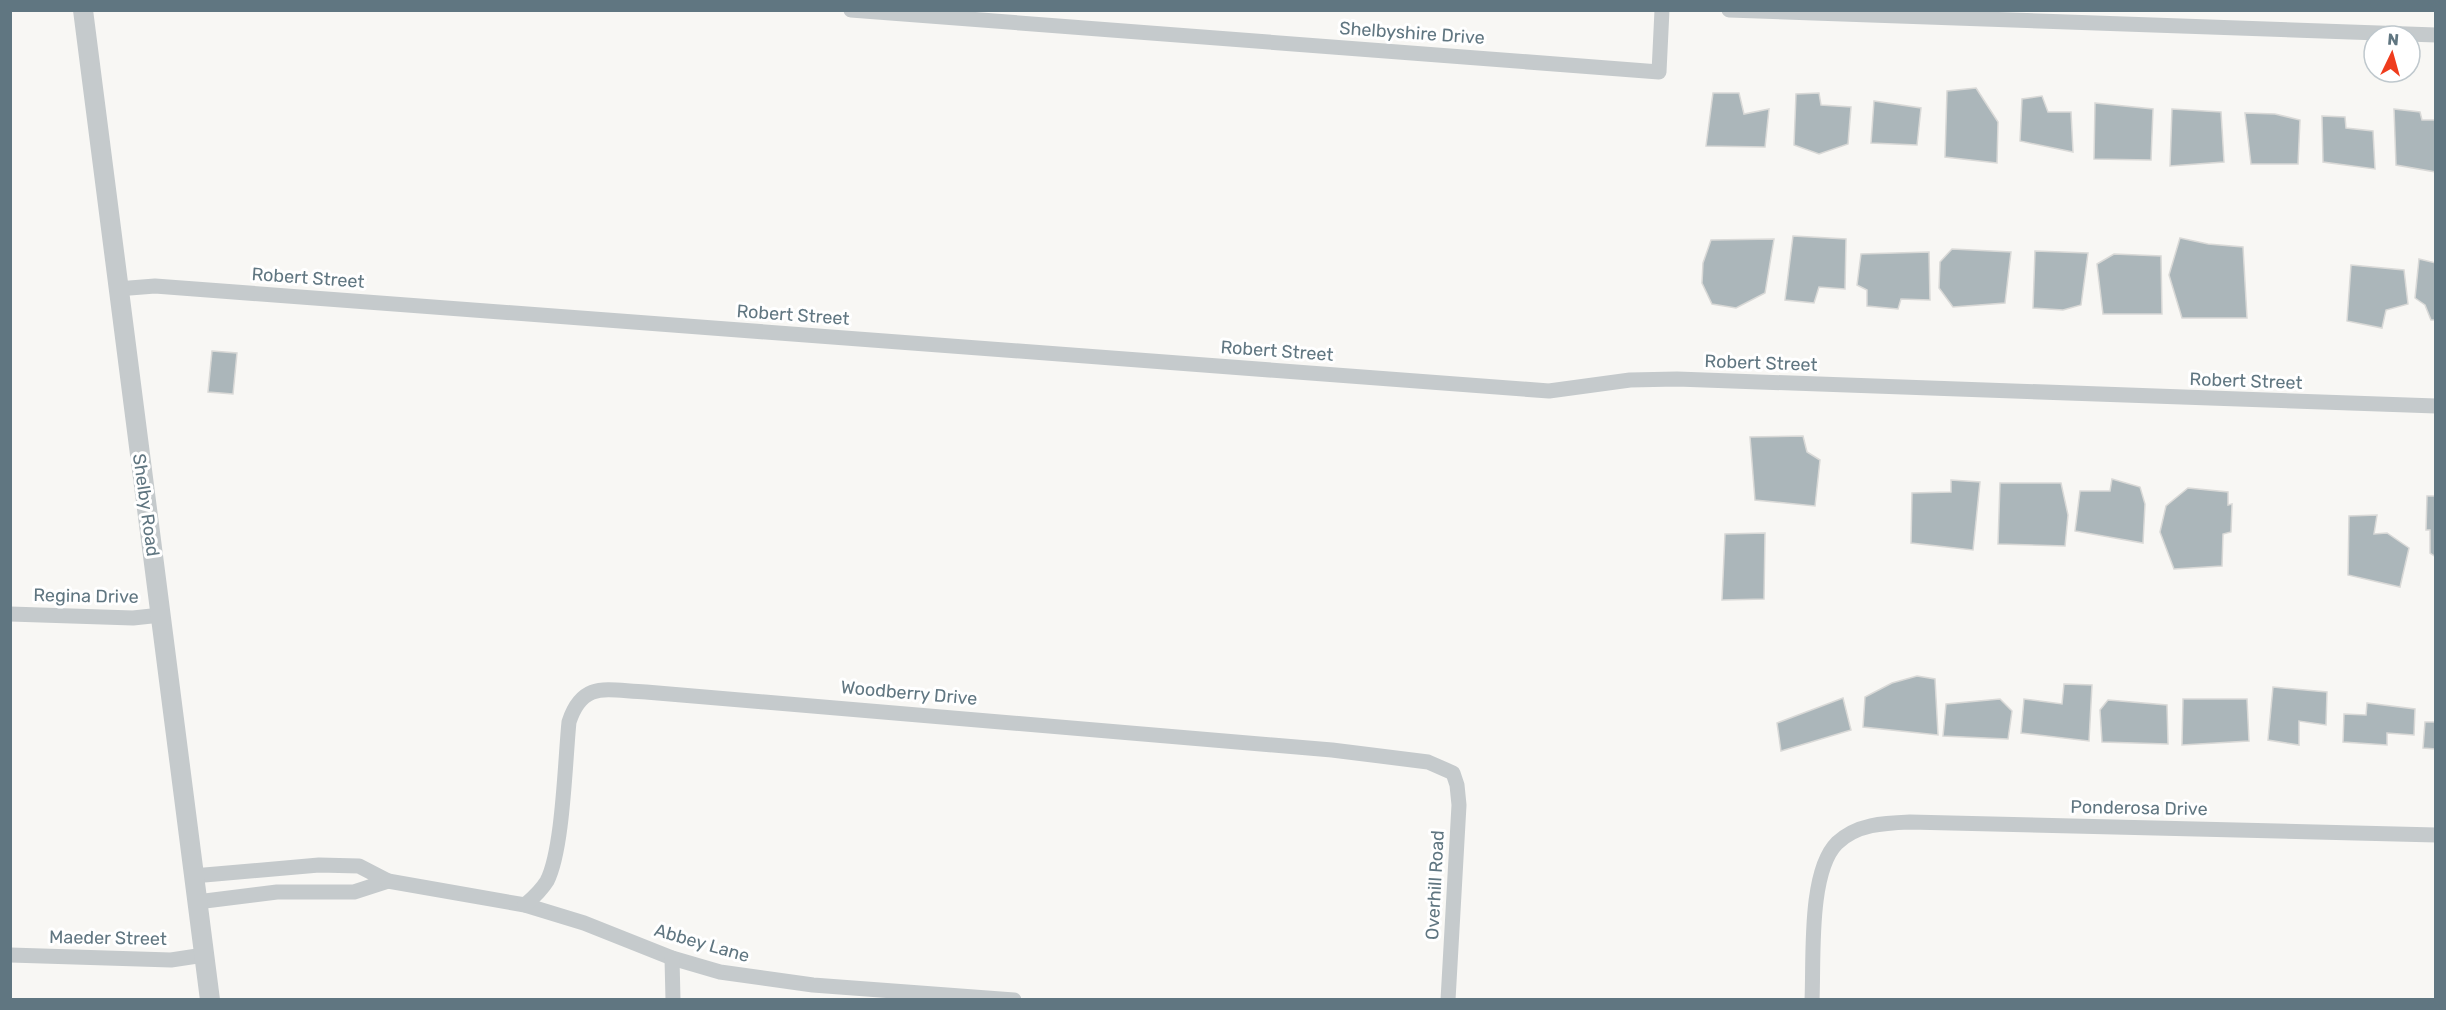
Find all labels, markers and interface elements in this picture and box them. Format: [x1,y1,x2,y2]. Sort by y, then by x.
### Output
street label: Shelbyshire Drive [1339,17,1485,49]
north arrow [2362,24,2422,84]
text: N [2387,30,2400,50]
street label: Robert Street [251,263,365,293]
street label: Robert Street [736,300,850,330]
street label: Robert Street [1220,336,1334,366]
street label: Robert Street [1704,350,1818,376]
street label: Robert Street [2189,368,2303,394]
street label: Shelby Road [128,452,164,558]
street label: Regina Drive [33,584,139,608]
street label: Woodberry Drive [840,676,978,710]
street label: Ponderosa Drive [2070,796,2208,820]
street label: Overhill Road [1421,830,1449,940]
street label: Abbey Lane [652,919,752,967]
street label: Maeder Street [49,926,167,950]

